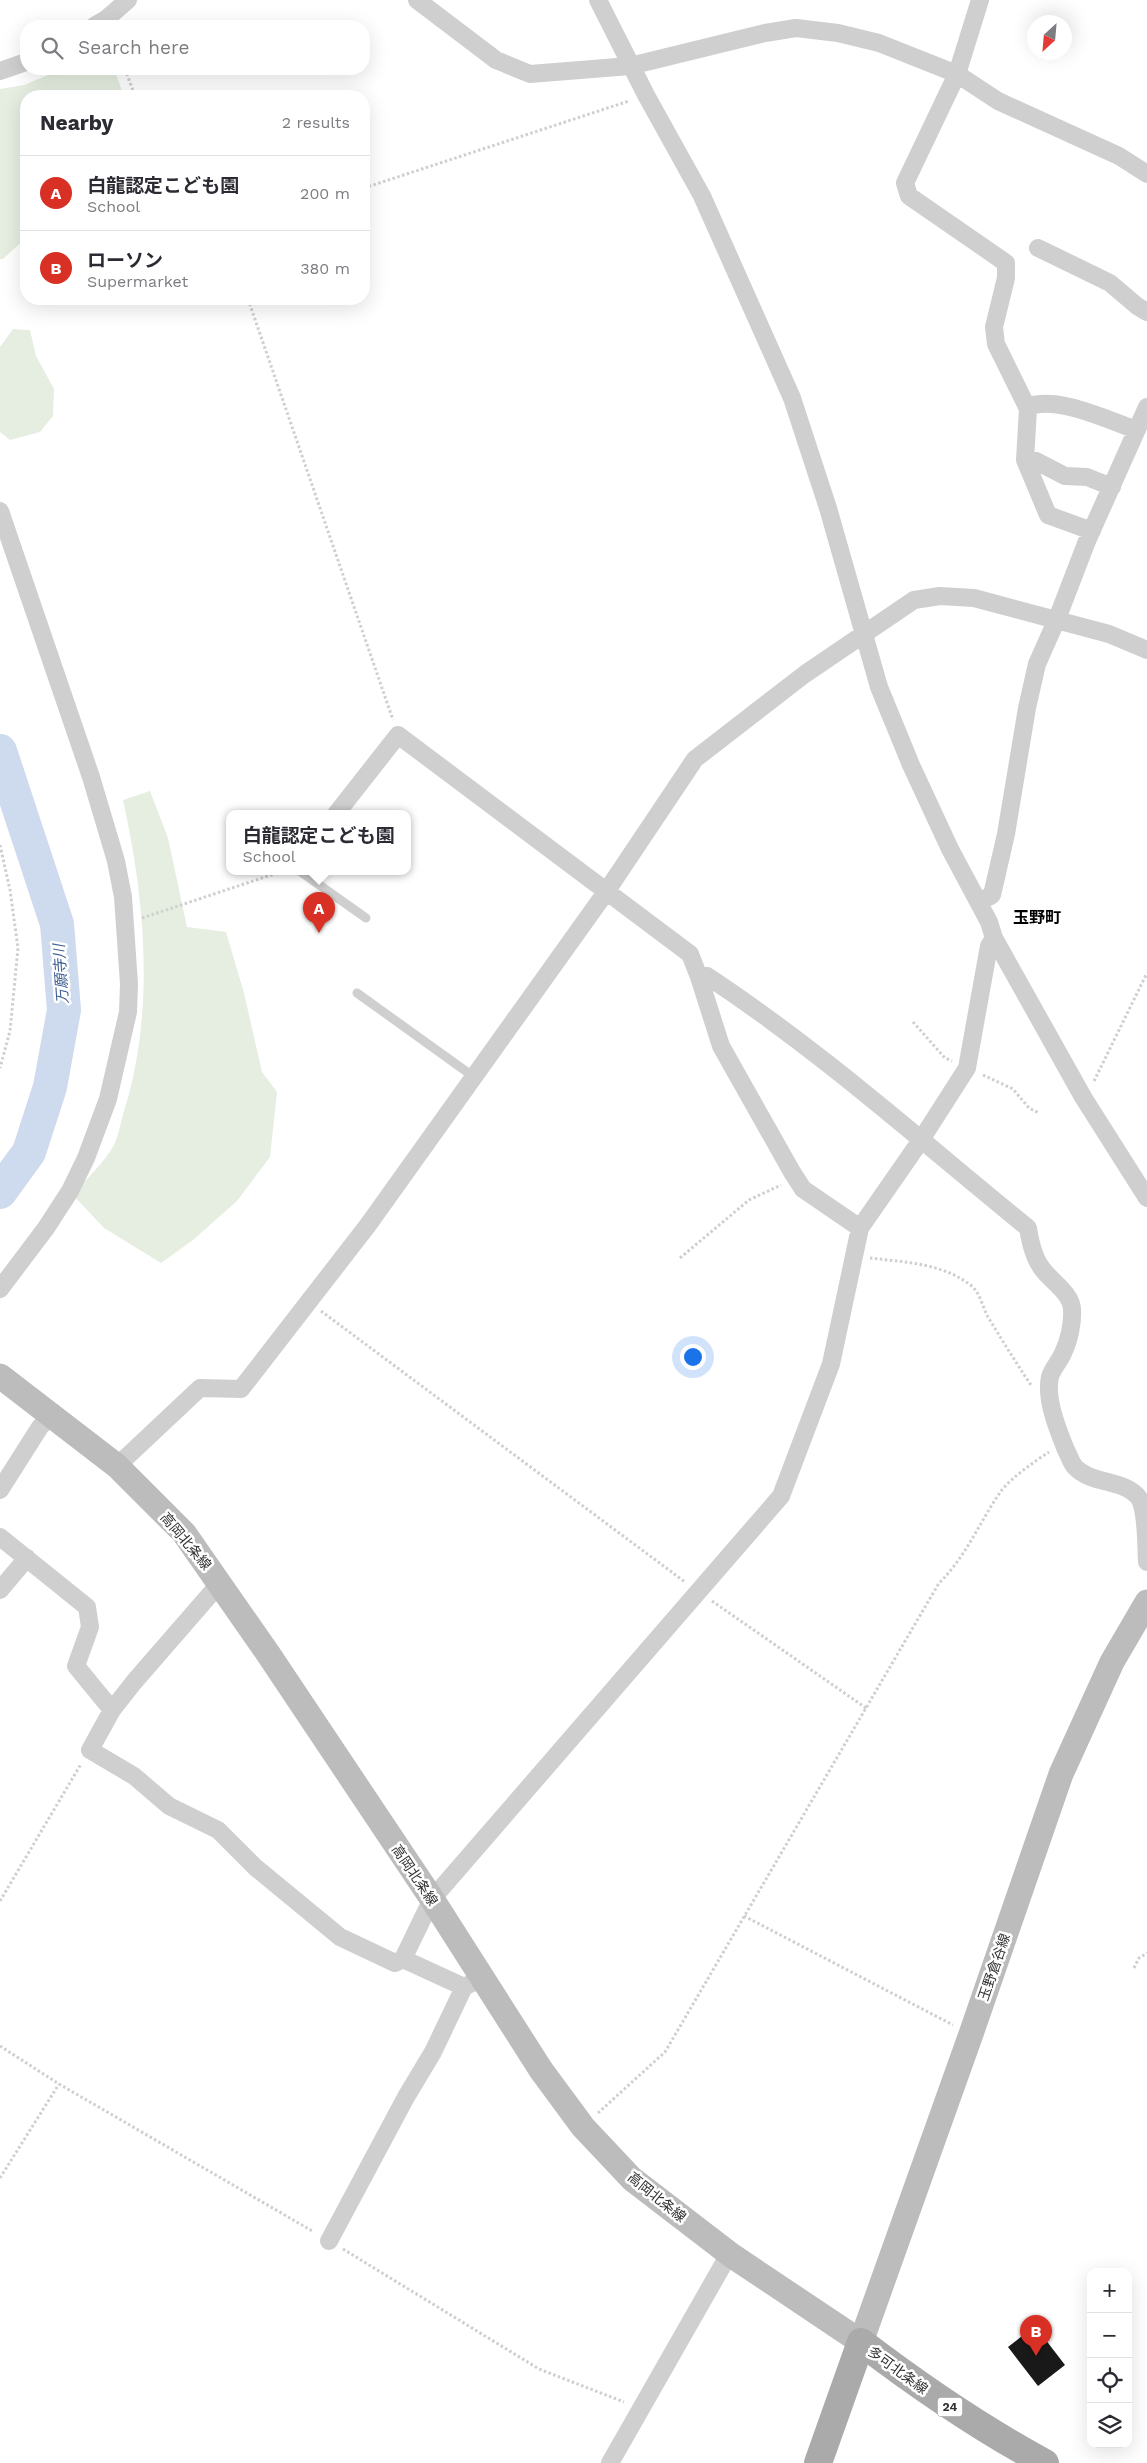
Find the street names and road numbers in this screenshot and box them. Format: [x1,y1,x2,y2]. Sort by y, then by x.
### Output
street label: 高岡北条線 [157,1509,215,1573]
street label: 高岡北条線 [389,1842,441,1908]
street label: 玉野倉谷線 [975,1931,1013,2003]
street label: 高岡北条線 [625,2169,689,2225]
street label: 多可北条線 [865,2343,931,2397]
road number: 24 [938,2398,962,2416]

